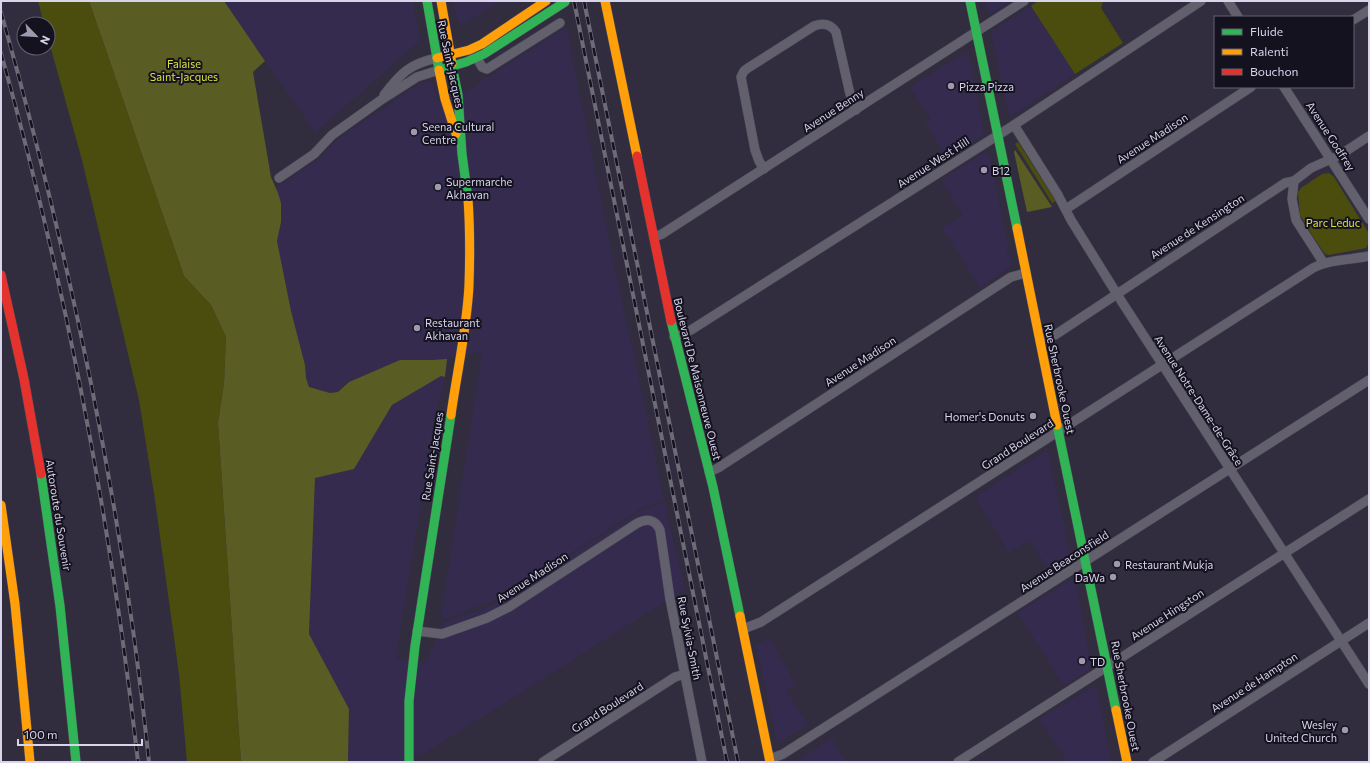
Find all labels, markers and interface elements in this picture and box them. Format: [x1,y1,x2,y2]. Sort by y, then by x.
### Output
north arrow [16,16,56,56]
legend [1214,16,1354,88]
street label: Rue Saint-Jacques [434,19,467,109]
text: Fluide [1250,24,1283,38]
text: N [38,34,53,47]
text: Ralenti [1250,44,1289,58]
park label: Falaise Saint-Jacques [150,57,218,84]
text: Bouchon [1250,64,1298,78]
place label: Pizza Pizza [959,80,1014,93]
marker: Pizza Pizza [946,81,956,91]
street label: Avenue Benny [800,85,866,134]
street label: Avenue Godfrey [1304,99,1358,173]
street label: Avenue Madison [1114,110,1190,166]
place label: Seena Cultural Centre [422,120,494,146]
marker: Seena Cultural Centre [409,127,419,137]
street label: Avenue West Hill [895,134,971,190]
place label: B12 [992,164,1010,177]
marker: B12 [979,165,989,175]
place label: Supermarche Akhavan [446,175,513,201]
marker: Supermarche Akhavan [433,182,443,192]
street label: Avenue de Kensington [1148,191,1246,261]
park label: Parc Leduc [1306,216,1360,229]
street label: Boulevard De Maisonneuve Ouest [671,296,725,462]
place label: Restaurant Akhavan [425,316,481,342]
marker: Restaurant Akhavan [412,323,422,333]
street label: Rue Sherbrooke Ouest [1042,323,1078,436]
street label: Avenue Notre-Dame-de-Grâce [1152,332,1246,468]
street label: Avenue Madison [822,333,898,389]
place label: Homer's Donuts [944,410,1025,423]
street label: Rue Saint-Jacques [419,411,446,501]
marker: Homer's Donuts [1028,411,1038,421]
street label: Grand Boulevard [979,416,1055,472]
street label: Autoroute du Souvenir [44,458,74,572]
street label: Avenue Beaconsfield [1017,528,1111,594]
street label: Avenue Madison [494,549,570,605]
place label: Restaurant Mukja [1125,558,1213,571]
marker: Restaurant Mukja [1112,559,1122,569]
place label: DaWa [1075,571,1105,584]
marker: DaWa [1108,572,1118,582]
street label: Avenue Hingston [1128,586,1206,642]
street label: Rue Sylvia-Smith [676,595,704,681]
street label: Rue Sherbrooke Ouest [1109,640,1143,753]
street label: Avenue de Hampton [1208,649,1300,715]
place label: TD [1090,655,1105,668]
marker: TD [1077,656,1087,666]
street label: Grand Boulevard [569,679,645,735]
place label: Wesley United Church [1265,718,1337,744]
scale bar [18,721,142,747]
marker: Wesley United Church [1340,725,1350,735]
text: 100 m [24,727,58,741]

